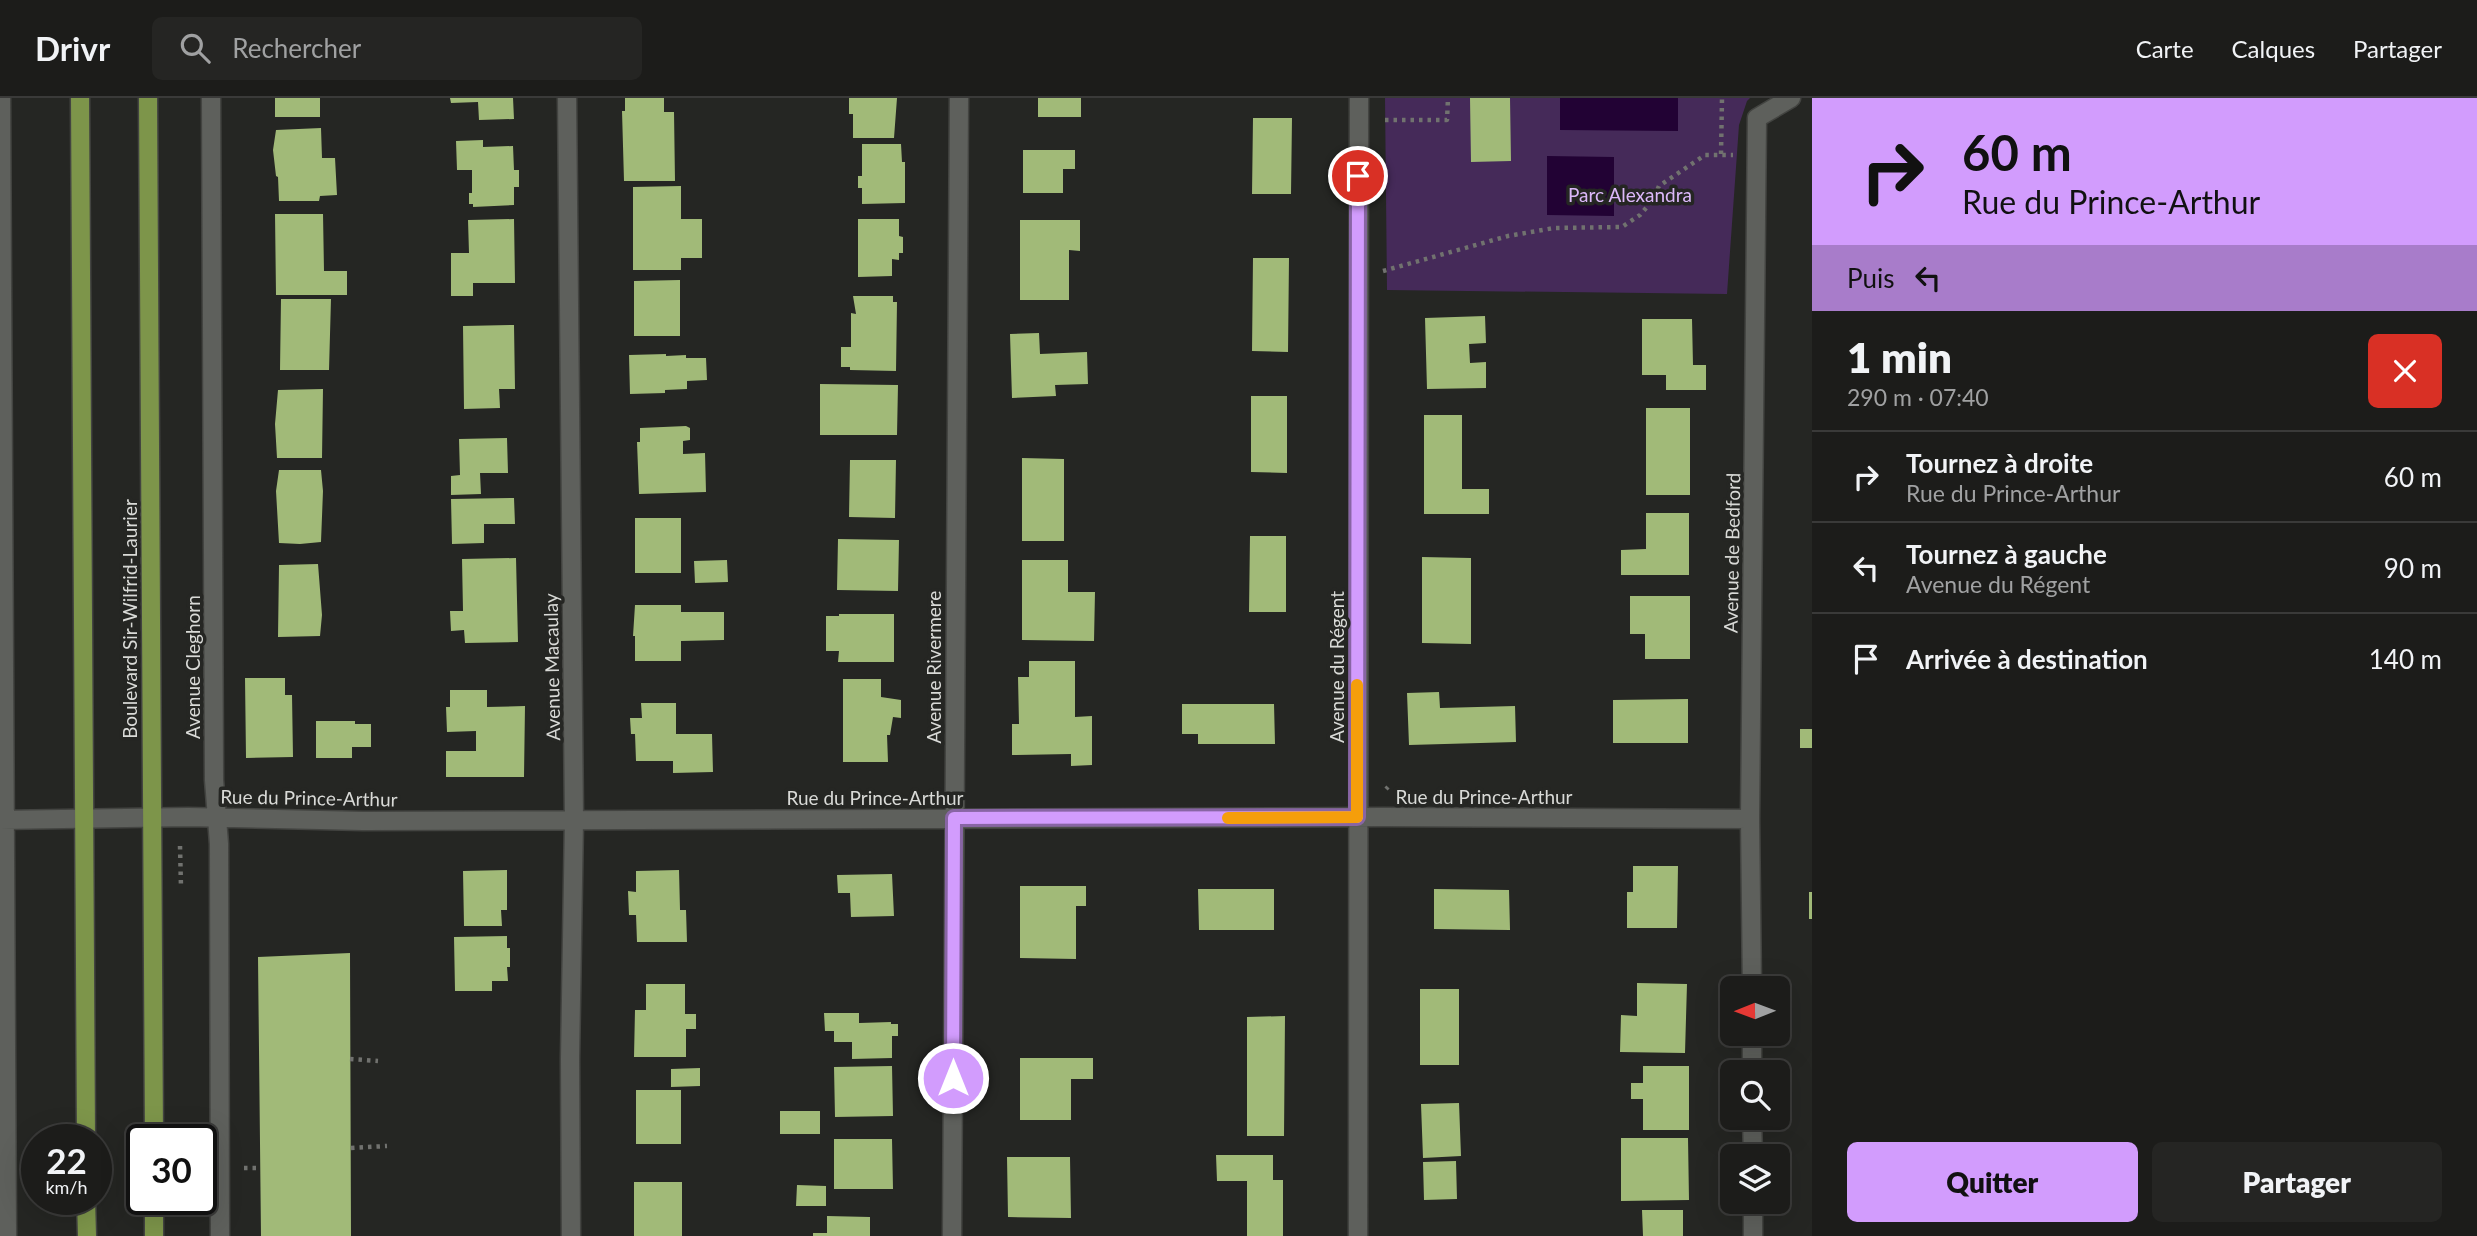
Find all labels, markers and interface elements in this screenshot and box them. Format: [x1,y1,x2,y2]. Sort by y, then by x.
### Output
search box [152,17,642,80]
text: Drivr [35,28,110,68]
icon: search [176,29,214,67]
text: Rechercher [232,32,361,64]
text: Carte [2136,34,2194,63]
text: Calques [2232,34,2315,63]
text: Partager [2353,34,2442,63]
text: 60 m [1962,123,2072,181]
icon: right [1847,126,1938,217]
pin [1328,146,1388,206]
icon: arrive [1339,157,1377,195]
text: Rue du Prince-Arthur [1962,182,2260,221]
park label: Parc Alexandra [1568,183,1692,206]
icon: left [1909,259,1947,297]
text: Puis [1847,262,1895,294]
text: 1 min [1847,332,1952,382]
button: close [2368,334,2442,408]
text: 290 m · 07:40 [1847,383,1989,411]
text: Tournez à droite [1906,447,2093,479]
icon: right [1847,458,1885,496]
text: 60 m [2384,461,2442,493]
street label: Avenue de Bedford [1719,473,1744,633]
text: Rue du Prince-Arthur [1906,479,2120,507]
street label: Boulevard Sir-Wilfrid-Laurier [118,499,141,739]
text: Tournez à gauche [1906,538,2107,570]
icon: left [1847,549,1885,587]
text: 90 m [2384,552,2442,584]
text: Avenue du Régent [1906,570,2090,598]
street label: Avenue Rivermere [922,591,945,743]
street label: Avenue du Régent [1325,591,1348,743]
street label: Avenue Macaulay [539,593,564,741]
street label: Avenue Cleghorn [181,595,204,739]
icon: arrive [1847,640,1885,678]
text: Arrivée à destination [1906,643,2148,675]
text: 140 m [2369,643,2442,675]
street label: Rue du Prince-Arthur [220,784,398,811]
street label: Rue du Prince-Arthur [1395,785,1573,808]
street label: Rue du Prince-Arthur [786,786,964,809]
north arrow [1720,976,1790,1046]
map controls [1720,976,1790,1214]
position arrow [916,1041,990,1115]
button: search [1720,1060,1790,1130]
speed limit sign: 30 [126,1124,217,1215]
text: 22 [46,1139,87,1181]
button: Quitter [1847,1142,2138,1222]
button: Partager [2152,1142,2442,1222]
button: layers [1720,1144,1790,1214]
text: km/h [45,1176,88,1198]

